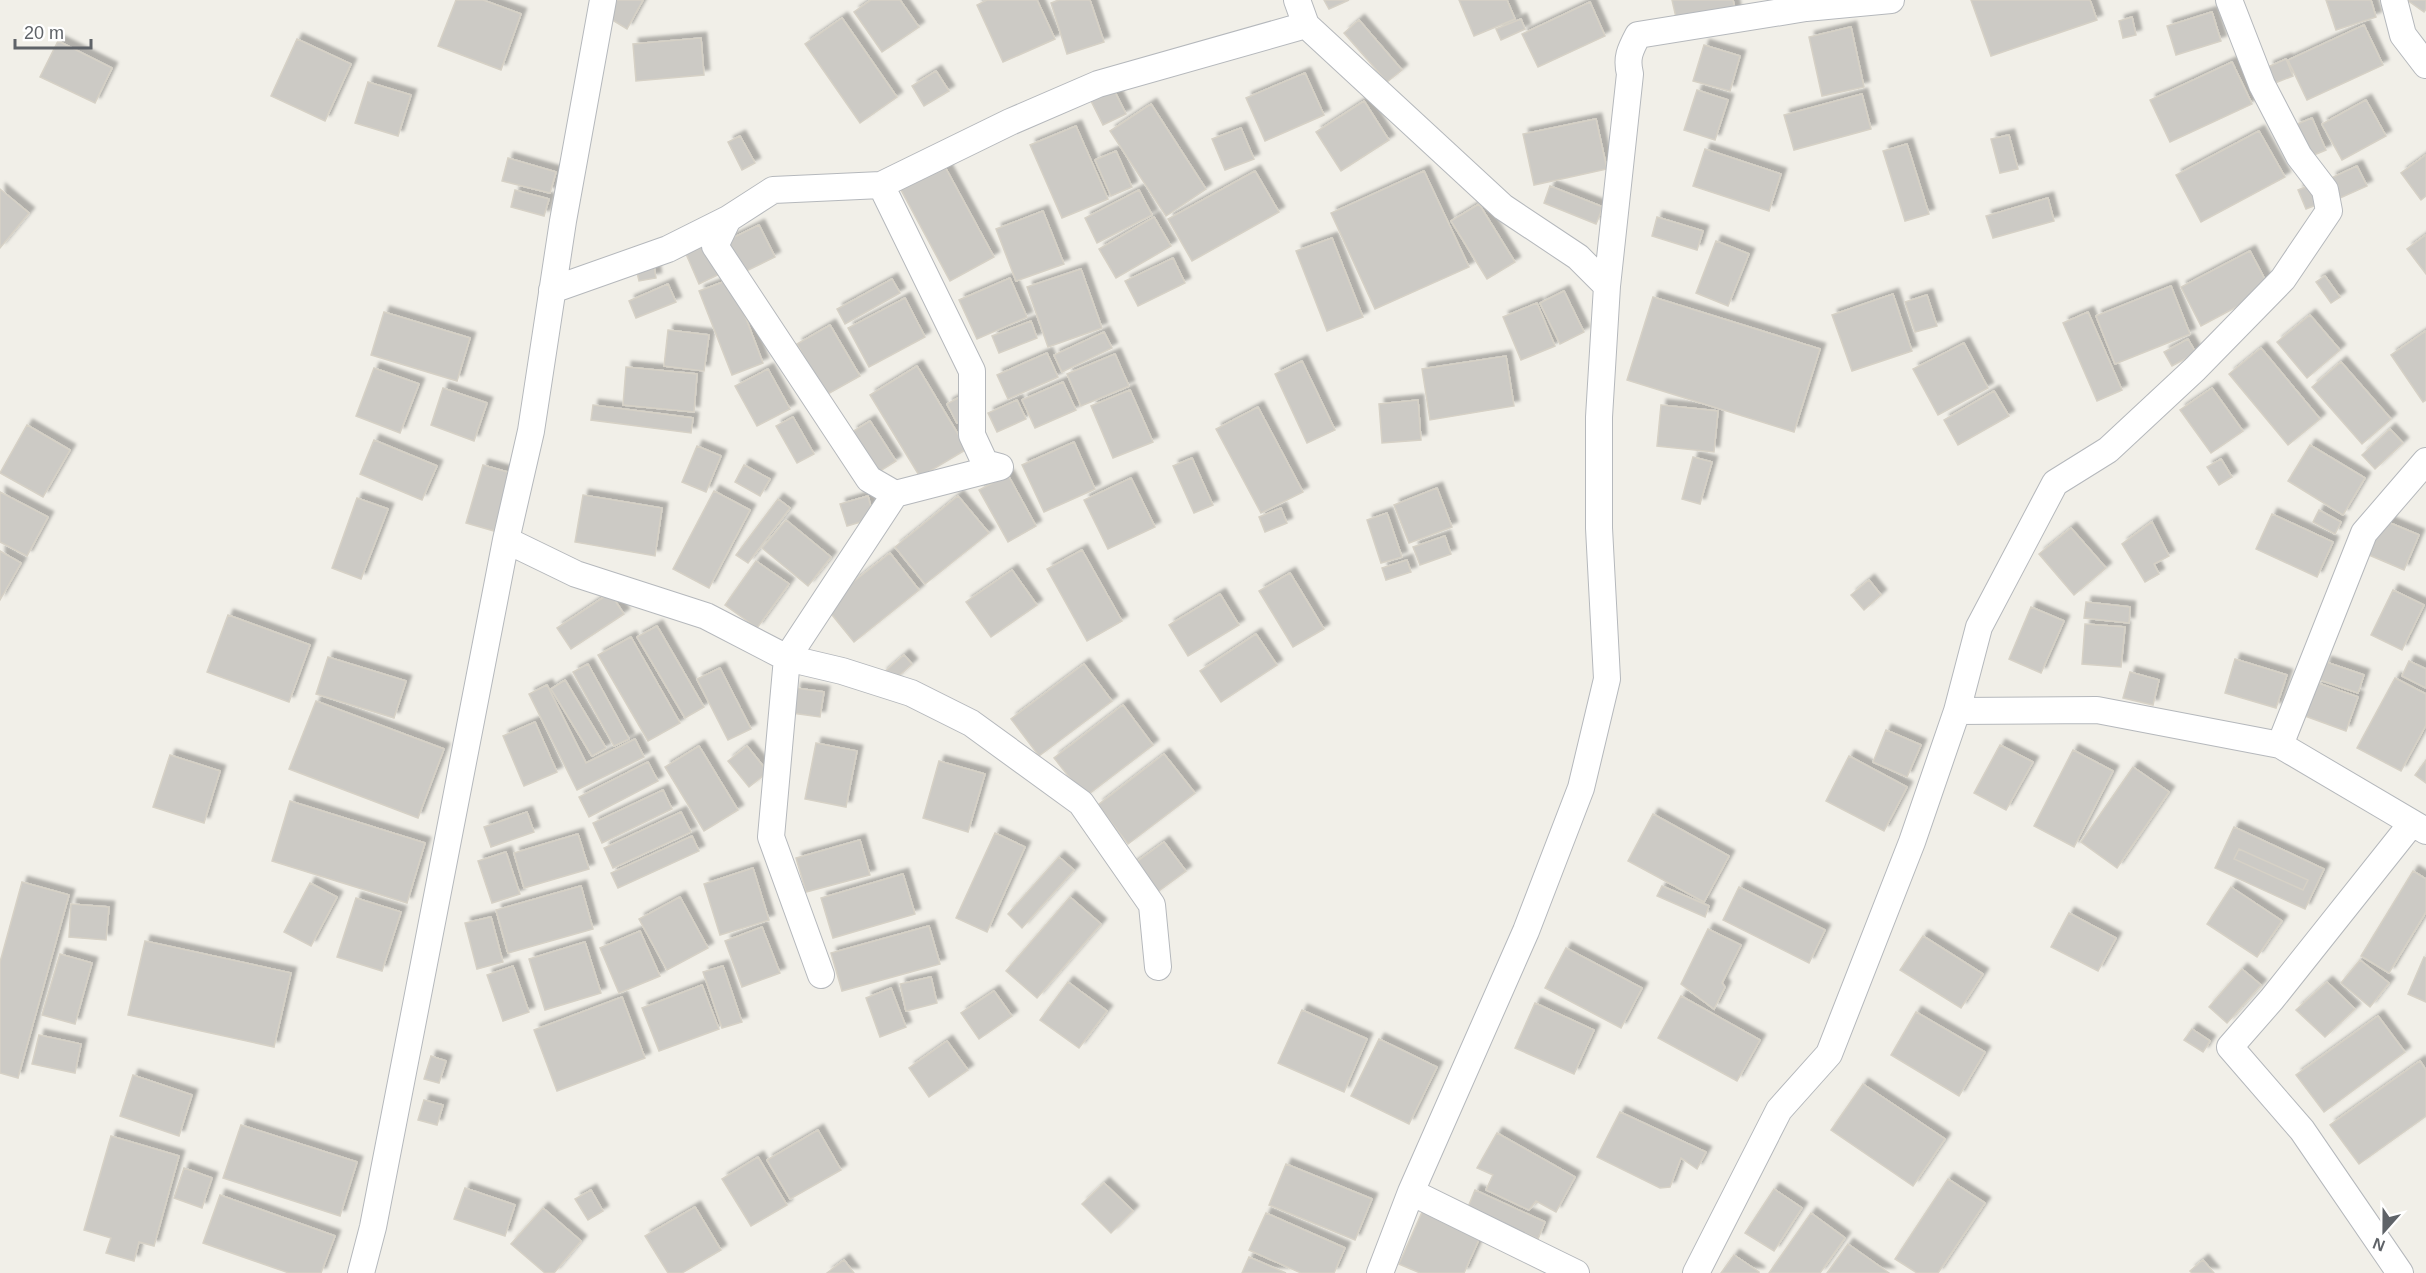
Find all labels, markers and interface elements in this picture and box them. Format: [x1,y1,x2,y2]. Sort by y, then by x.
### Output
scale bar [15,12,92,50]
text: 20 m [24,23,64,43]
north arrow [2354,1201,2414,1261]
text: N [2370,1235,2387,1255]

